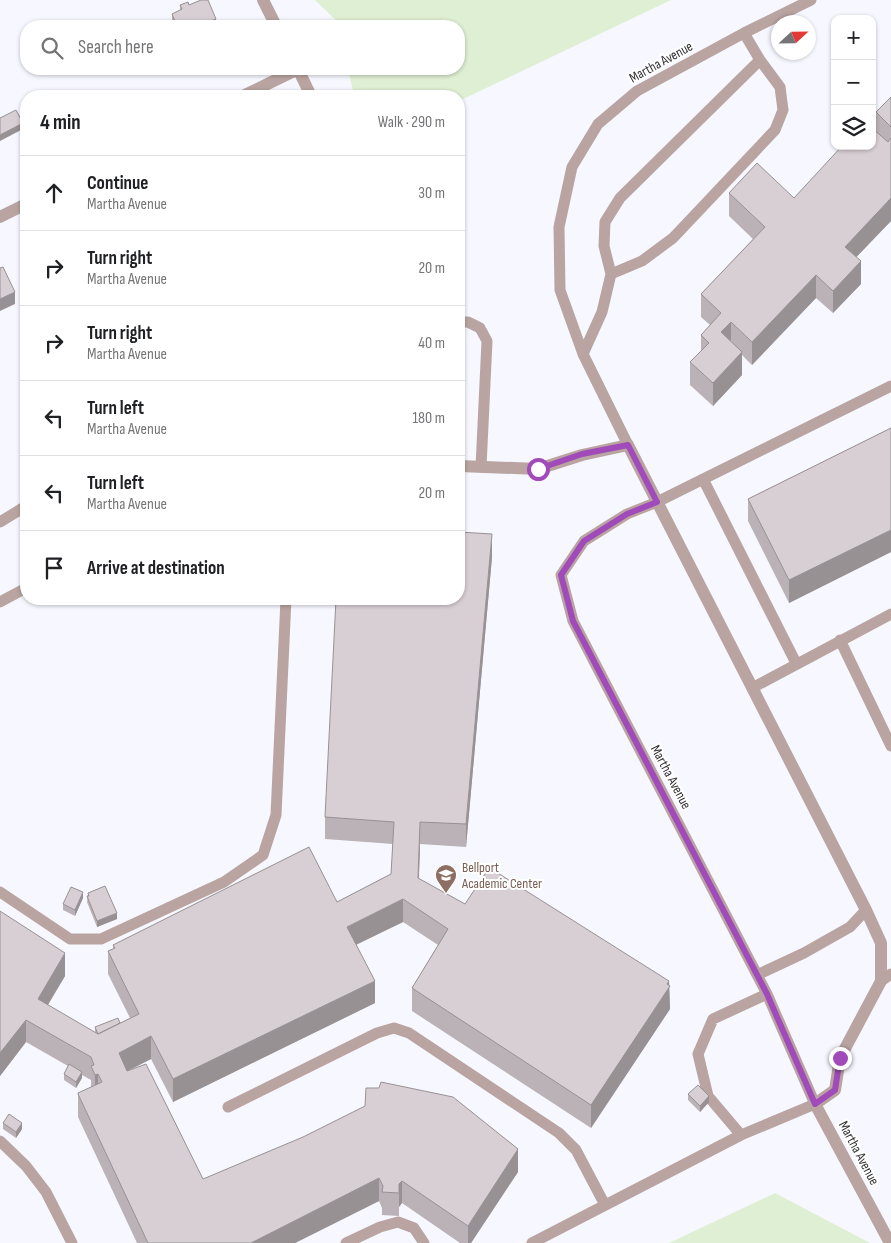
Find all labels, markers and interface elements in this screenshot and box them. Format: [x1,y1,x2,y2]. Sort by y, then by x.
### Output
north arrow [771,15,816,60]
map controls [831,15,876,150]
button: + [831,15,876,60]
search box [20,20,465,75]
icon: search [38,34,66,62]
text: Search here [78,36,154,59]
street label: Martha Avenue [626,38,696,86]
button: − [831,60,876,105]
button: layers [831,105,876,150]
text: 4 min [40,110,81,135]
text: Walk · 290 m [378,113,445,132]
text: Continue [87,172,148,195]
icon: ahead [40,179,68,207]
text: 30 m [418,184,445,203]
text: Martha Avenue [87,195,167,214]
text: Turn right [87,247,152,270]
icon: right [40,254,68,282]
text: 20 m [418,259,445,278]
text: Martha Avenue [87,270,167,289]
text: Turn right [87,322,152,345]
icon: right [40,329,68,357]
text: 40 m [418,334,445,353]
text: Martha Avenue [87,345,167,364]
text: Turn left [87,397,144,420]
icon: left [40,404,68,432]
text: 180 m [412,409,445,428]
text: Martha Avenue [87,420,167,439]
route start [527,458,550,481]
text: Turn left [87,472,144,495]
icon: left [40,479,68,507]
text: 20 m [418,484,445,503]
text: Martha Avenue [87,495,167,514]
icon: arrive [40,554,68,582]
text: Arrive at destination [87,557,225,580]
street label: Martha Avenue [647,742,695,812]
place label: Bellport Academic Center [461,859,542,892]
school or university icon: Bellport Academic Center [434,863,458,894]
route end [829,1047,852,1070]
street label: Martha Avenue [835,1118,883,1188]

